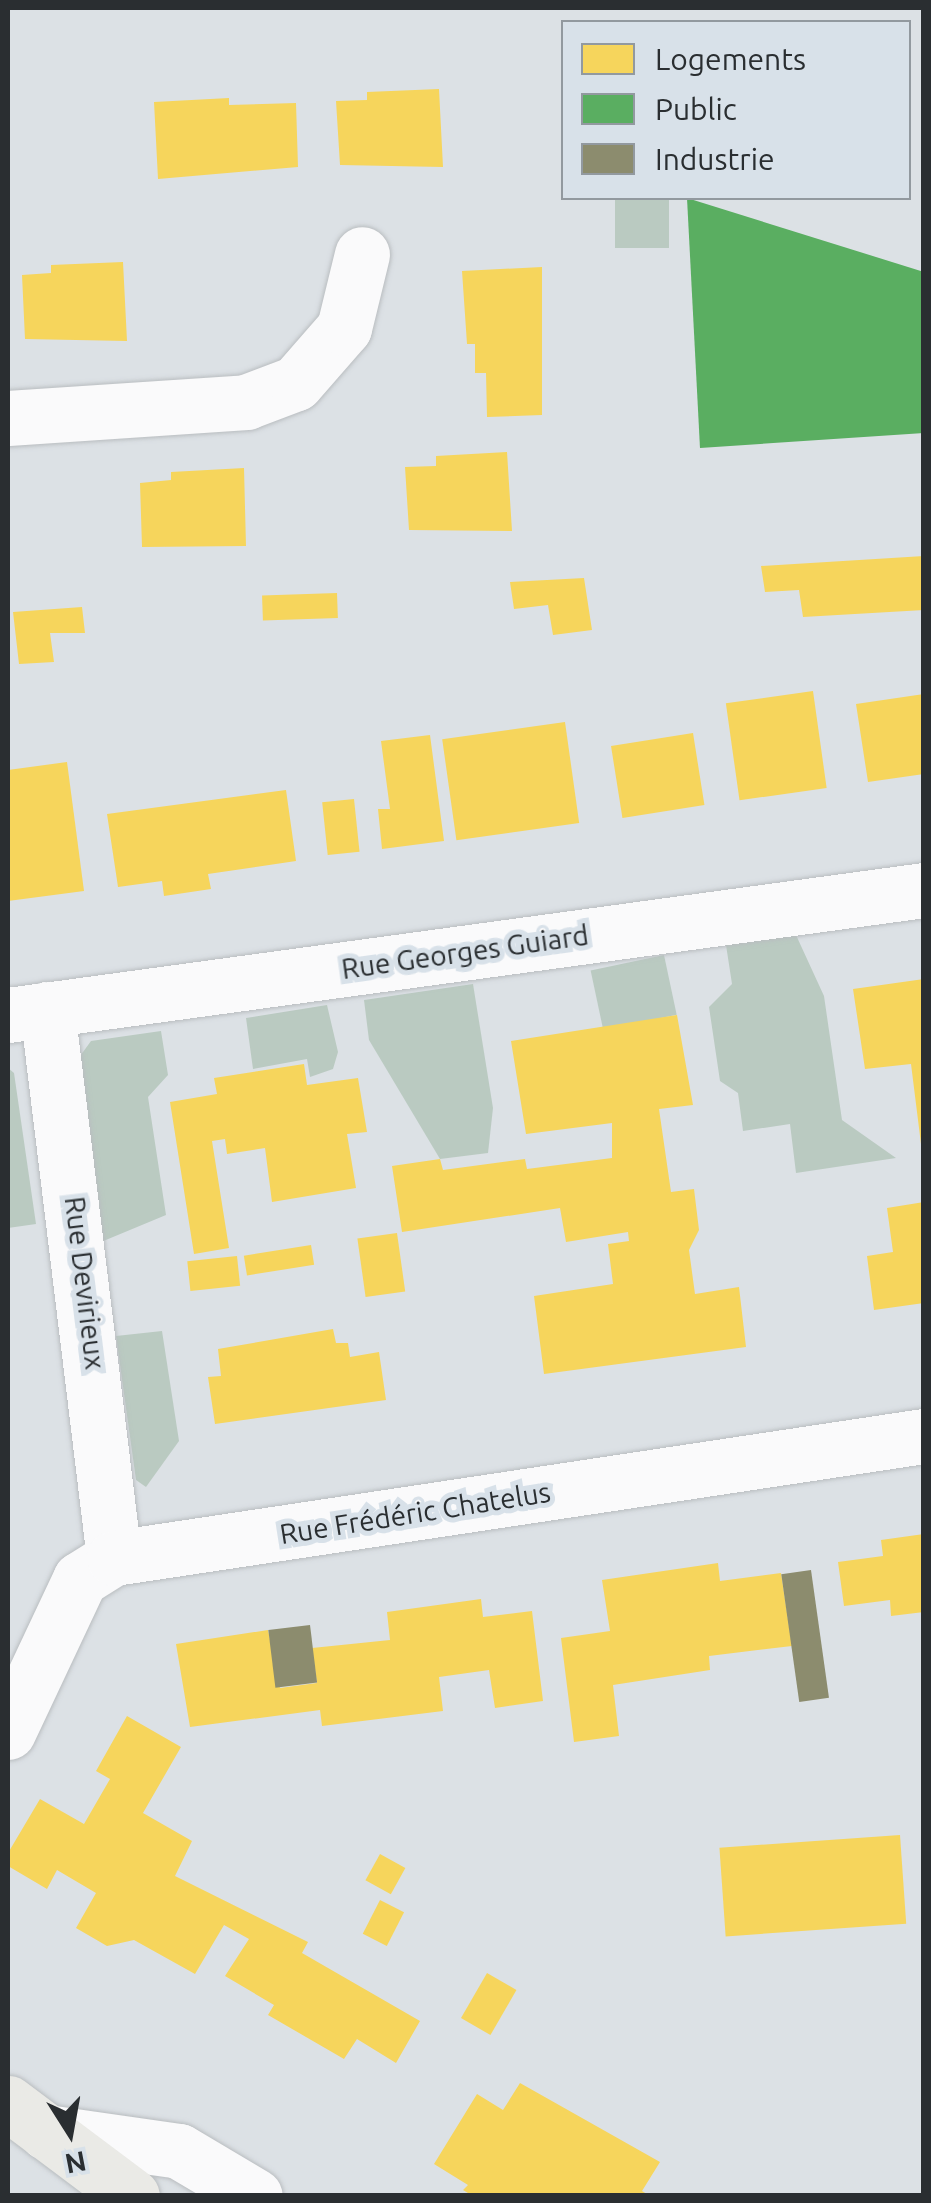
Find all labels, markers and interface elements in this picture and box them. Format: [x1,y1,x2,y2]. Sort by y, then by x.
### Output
legend [561,20,911,200]
text: Logements [655,42,806,76]
text: Public [655,92,737,126]
text: Industrie [655,142,775,176]
street label: Rue Georges Guiard [339,918,591,986]
street label: Rue Devirieux [58,1195,112,1371]
street label: Rue Frédéric Chatelus [277,1475,553,1551]
north arrow [20,2083,120,2183]
text: N [63,2146,89,2180]

